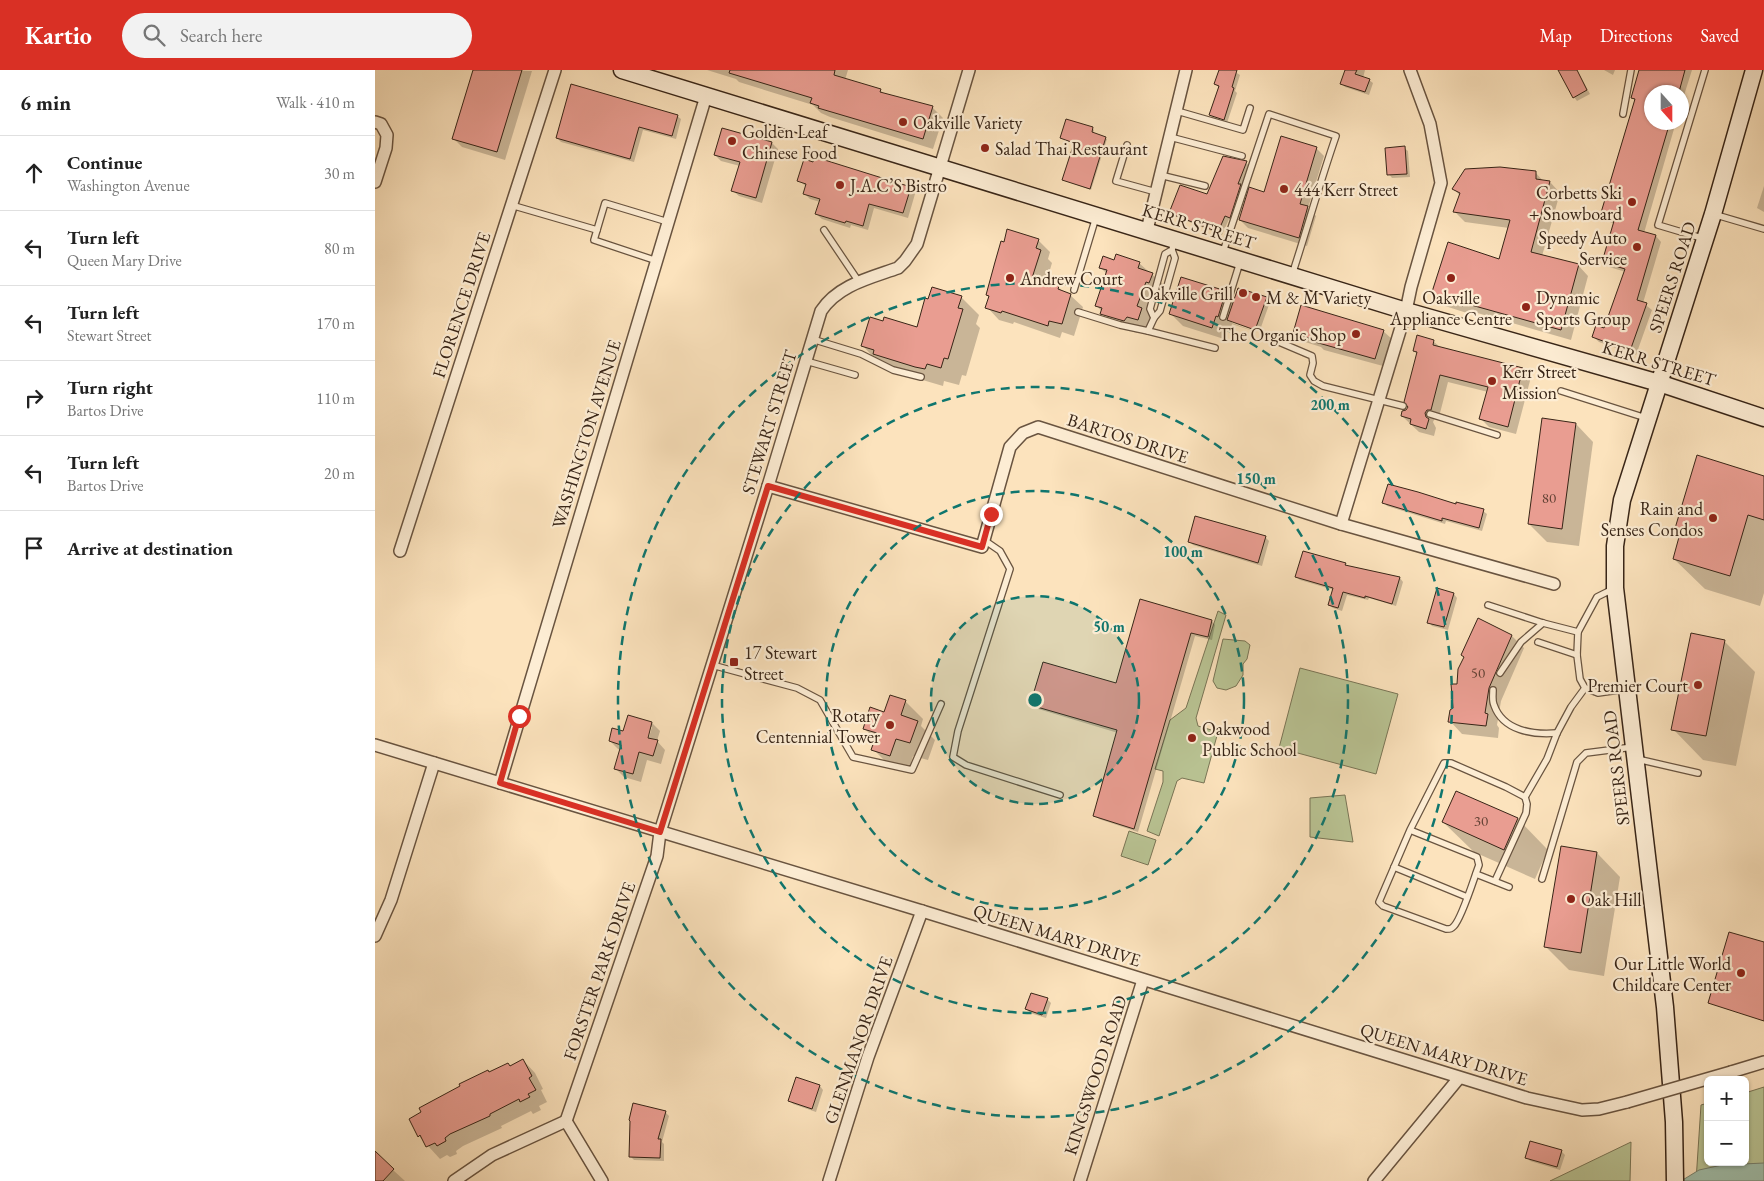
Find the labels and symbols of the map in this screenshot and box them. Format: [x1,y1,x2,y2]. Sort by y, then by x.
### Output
north arrow [1644,85,1689,130]
place label: Oakville Variety [913,111,1022,134]
marker: Oakville Variety [897,116,909,128]
place label: Golden Leaf Chinese Food [742,120,838,164]
marker: Golden Leaf Chinese Food [726,135,738,147]
place label: Salad Thai Restaurant [995,137,1148,160]
marker: Salad Thai Restaurant [979,142,991,154]
place label: J.A.C’S Bistro [848,174,947,197]
place label: 444 Kerr Street [1294,178,1398,201]
marker: J.A.C’S Bistro [834,179,846,191]
place label: Corbetts Ski + Snowboard [1529,181,1623,225]
marker: 444 Kerr Street [1278,183,1290,195]
marker: Corbetts Ski + Snowboard [1626,196,1638,208]
street label: KERR STREET [1140,198,1259,254]
street label: SPEERS ROAD [1643,219,1701,335]
place label: Speedy Auto Service [1539,226,1627,270]
street label: FLORENCE DRIVE [427,229,495,381]
marker: Speedy Auto Service [1631,241,1643,253]
place label: Andrew Court [1019,267,1123,290]
marker: Andrew Court [1004,272,1016,284]
marker: Oakville Appliance Centre [1445,272,1457,284]
place label: Oakville Grill [1140,282,1233,305]
place label: M & M Variety [1266,286,1371,309]
place label: Oakville Appliance Centre [1389,286,1512,330]
place label: Dynamic Sports Group [1536,286,1631,330]
marker: Oakville Grill [1237,287,1249,299]
marker: M & M Variety [1250,291,1262,303]
marker: Dynamic Sports Group [1520,301,1532,313]
place label: The Organic Shop [1219,323,1346,346]
marker: The Organic Shop [1350,328,1362,340]
street label: KERR STREET [1600,335,1719,391]
street label: WASHINGTON AVENUE [546,337,626,531]
street label: STEWART STREET [736,346,802,497]
place label: Kerr Street Mission [1502,360,1577,404]
marker: Kerr Street Mission [1486,375,1498,387]
text: 200 m [1310,395,1350,414]
street label: BARTOS DRIVE [1064,408,1192,468]
text: 150 m [1236,469,1276,488]
house number: 80 [1542,488,1556,507]
place label: Rain and Senses Condos [1601,497,1704,541]
route end [980,503,1003,526]
marker: Rain and Senses Condos [1707,512,1719,524]
text: 100 m [1163,542,1203,561]
text: 50 m [1093,617,1125,636]
place label: 17 Stewart Street [744,641,817,685]
marker: 17 Stewart Street [728,656,740,668]
house number: 50 [1471,663,1485,682]
place label: Premier Court [1587,674,1688,697]
marker: Premier Court [1692,679,1704,691]
centre of rings [1026,691,1044,709]
place label: Rotary Centennial Tower [756,704,880,748]
route start [508,705,531,728]
street label: SPEERS ROAD [1598,709,1634,827]
place label: Oakwood Public School [1202,717,1297,761]
marker: Rotary Centennial Tower [884,719,896,731]
marker: Oakwood Public School [1186,732,1198,744]
house number: 30 [1474,811,1488,830]
street label: FORSTER PARK DRIVE [558,879,640,1063]
place label: Oak Hill [1581,888,1642,911]
marker: Oak Hill [1565,893,1577,905]
street label: QUEEN MARY DRIVE [970,899,1144,971]
place label: Our Little World Childcare Center [1612,952,1732,996]
street label: GLENMANOR DRIVE [818,953,898,1127]
marker: Our Little World Childcare Center [1735,967,1747,979]
street label: KINGSWOOD ROAD [1058,992,1132,1158]
street label: QUEEN MARY DRIVE [1357,1018,1531,1090]

